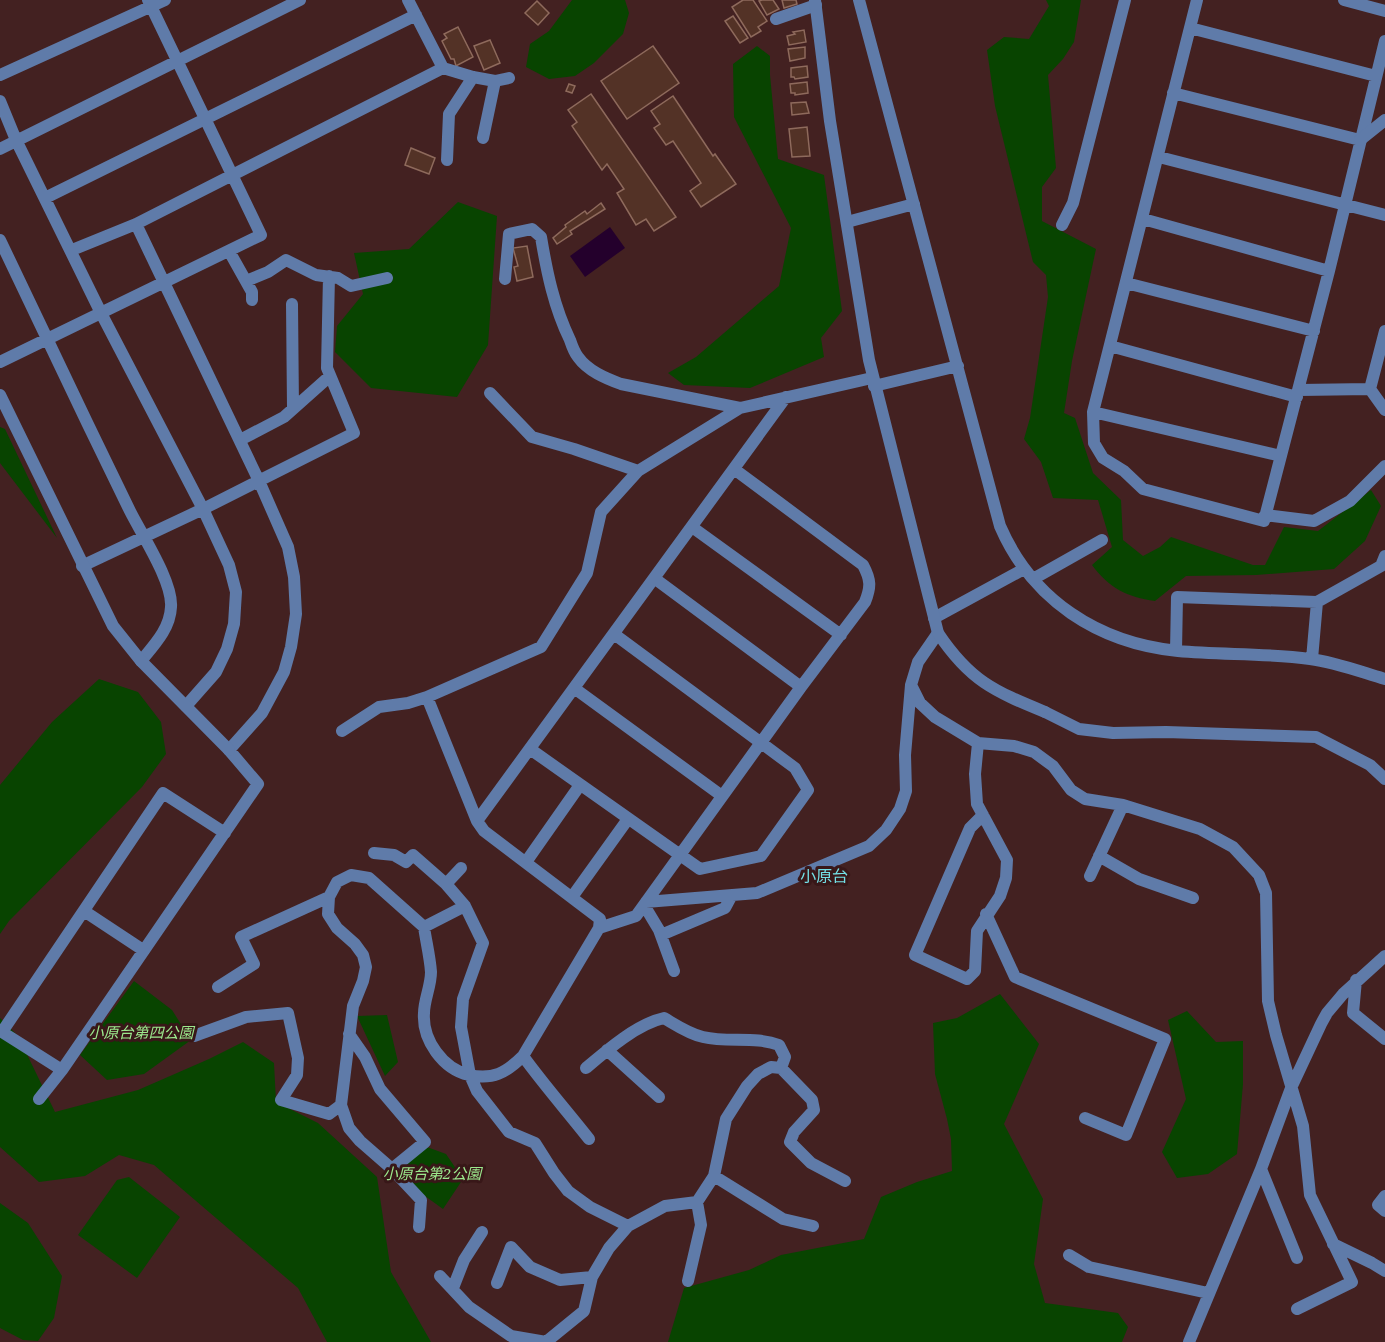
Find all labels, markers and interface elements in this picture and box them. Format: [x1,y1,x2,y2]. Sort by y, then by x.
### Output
district label: 小原台 [800,865,848,887]
park label: 小原台第四公園 [88,1022,195,1042]
park label: 小原台第2公園 [383,1163,483,1183]

